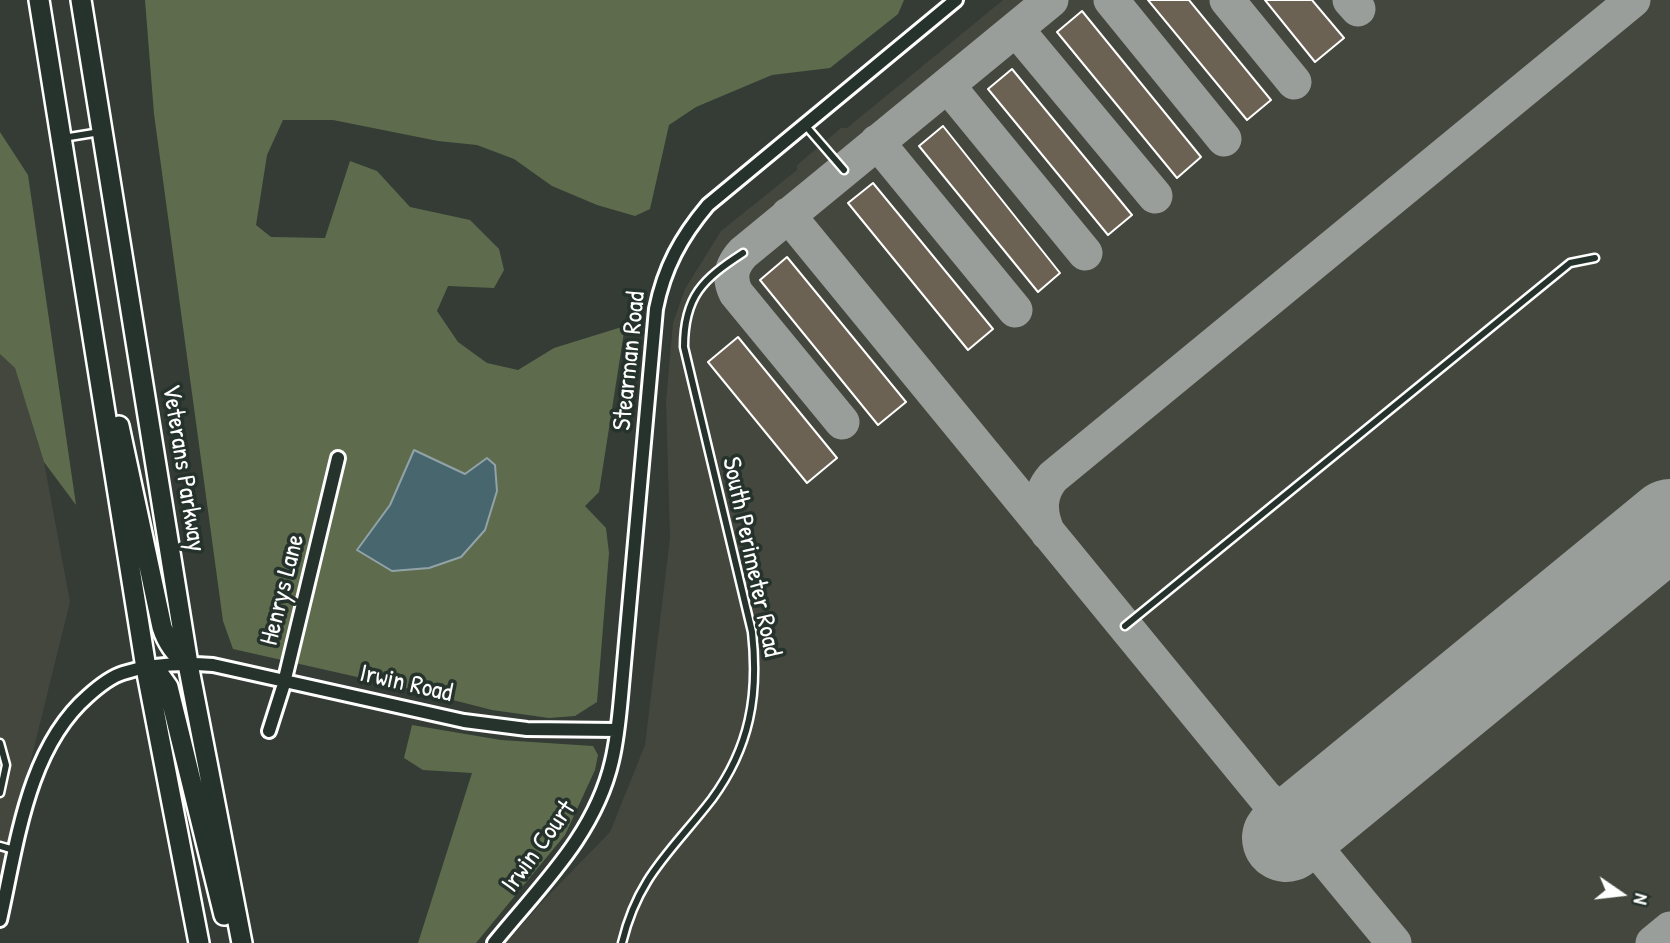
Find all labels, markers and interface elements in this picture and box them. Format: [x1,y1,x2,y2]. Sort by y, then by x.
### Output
street label: Stearman Road [607,290,653,432]
street label: Veterans Parkway [154,382,212,554]
street label: South Perimeter Road [715,454,787,660]
street label: Henrys Lane [254,531,312,649]
street label: Irwin Road [357,658,455,710]
street label: Irwin Court [495,795,583,899]
north arrow [1586,859,1656,929]
text: N [1628,891,1655,907]

